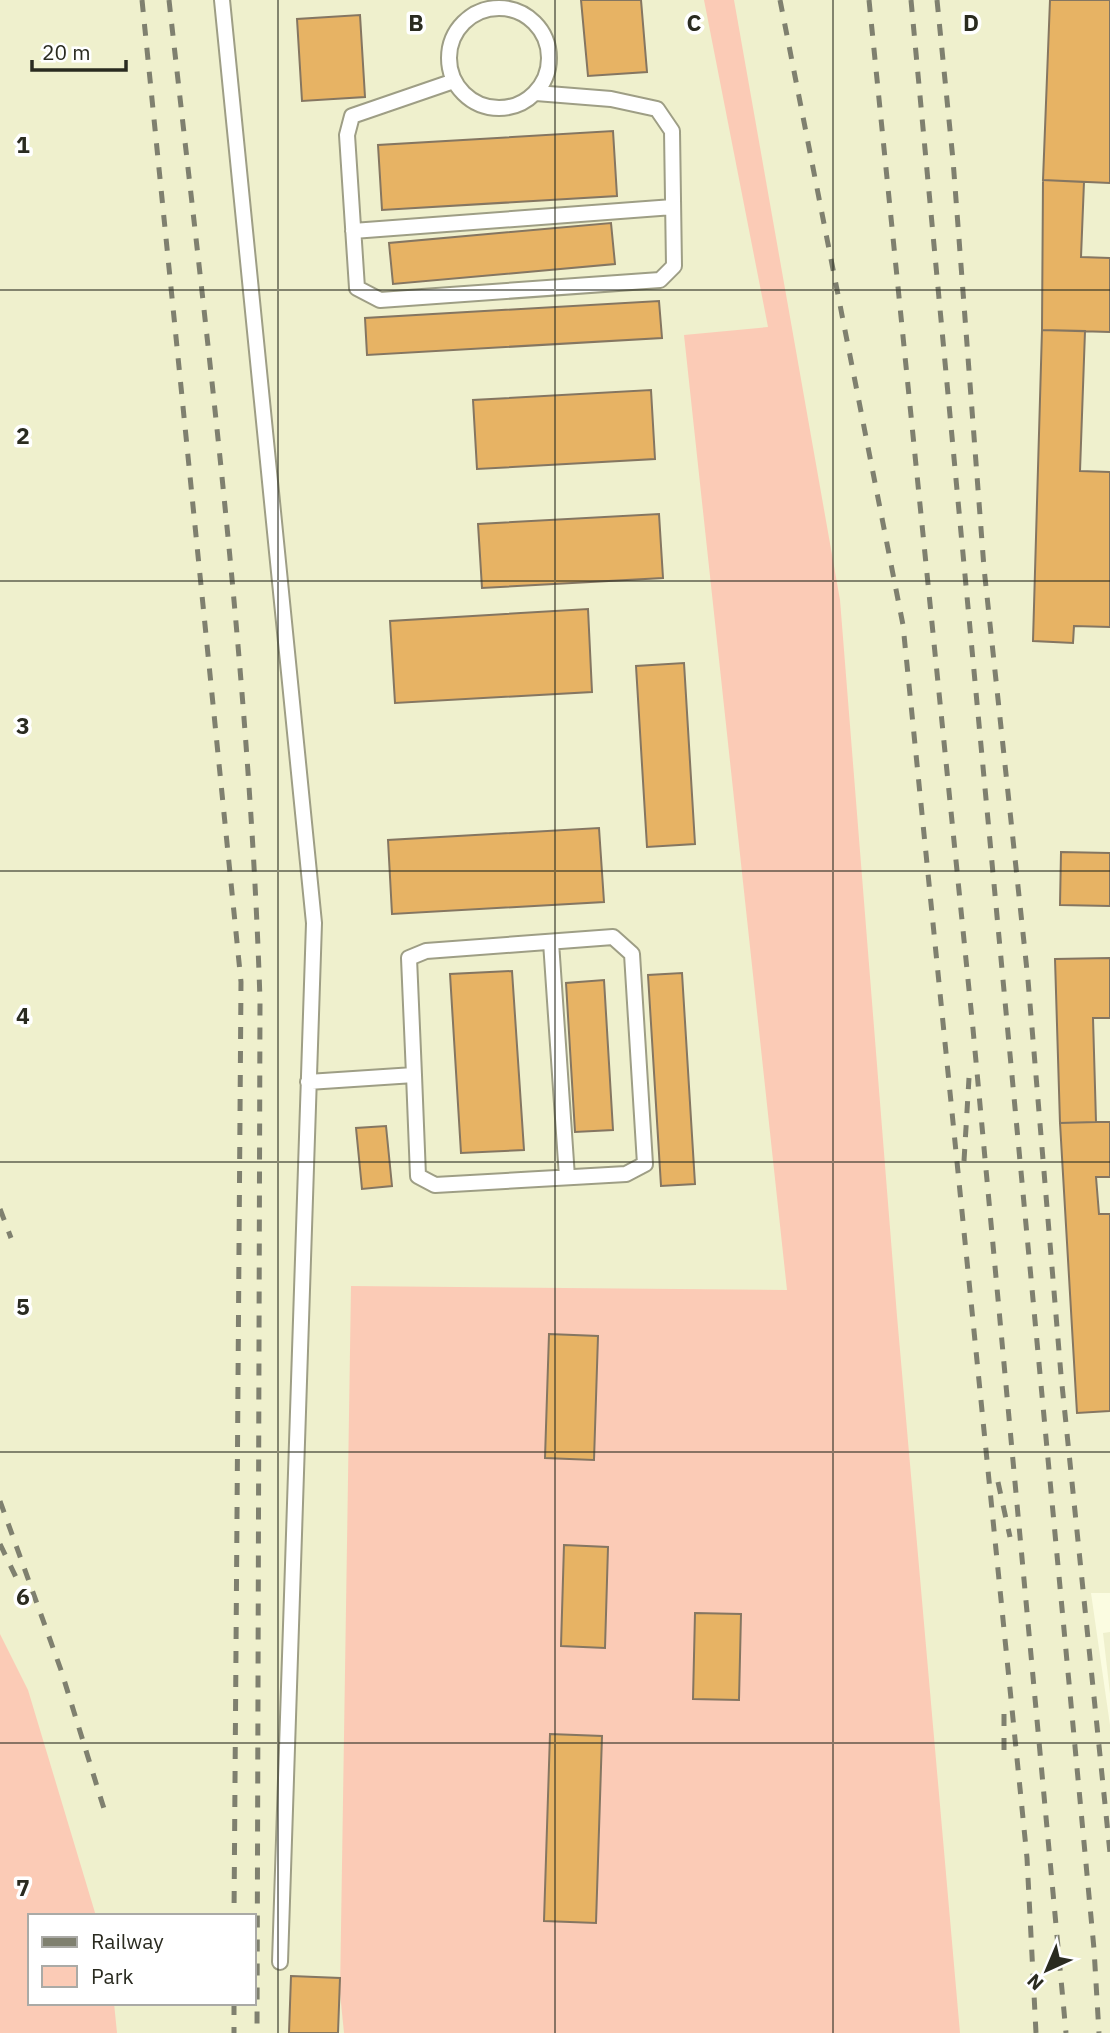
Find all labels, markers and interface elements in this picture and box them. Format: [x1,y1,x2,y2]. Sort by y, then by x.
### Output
text: B [408,7,424,37]
text: C [687,7,702,37]
text: D [963,7,979,37]
scale bar [32,28,126,72]
text: 20 m [42,38,91,66]
text: 1 [16,129,30,159]
text: 2 [16,420,30,450]
text: 3 [16,710,30,740]
text: 4 [16,1000,30,1030]
text: 5 [16,1291,30,1321]
text: 6 [16,1581,30,1611]
text: 7 [16,1872,30,1902]
legend [28,1914,256,2005]
text: Railway [91,1927,164,1955]
north arrow [1012,1935,1082,2005]
text: Park [91,1962,134,1990]
text: N [1022,1969,1048,1996]

